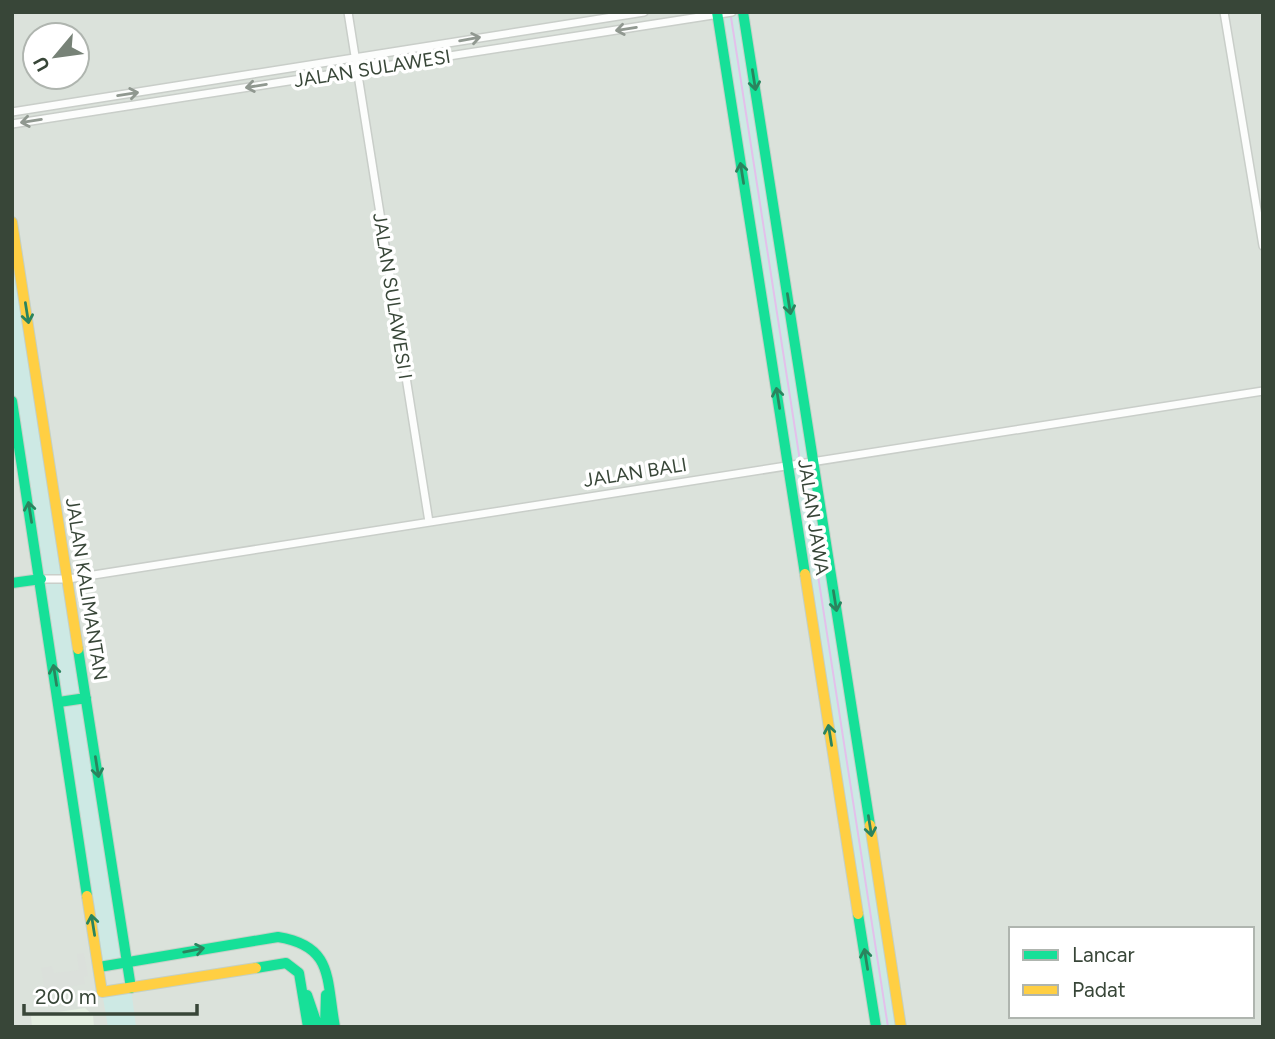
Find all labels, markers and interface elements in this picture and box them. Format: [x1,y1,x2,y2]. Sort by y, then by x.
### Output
north arrow [21,21,91,91]
one-way arrow [615,23,638,36]
one-way arrow [458,32,481,45]
street label: JALAN SULAWESI [292,45,452,92]
text: U [28,53,55,75]
one-way arrow [748,68,761,91]
one-way arrow [245,80,268,93]
one-way arrow [116,88,139,101]
one-way arrow [20,115,43,128]
one-way arrow [736,162,749,185]
street label: JALAN SULAWESI I [368,211,417,381]
one-way arrow [783,293,796,315]
one-way arrow [20,302,33,324]
one-way arrow [771,387,784,410]
street label: JALAN BALI [582,453,688,492]
street label: JALAN JAWA [793,457,834,577]
street label: JALAN KALIMANTAN [61,496,112,682]
one-way arrow [23,501,36,524]
one-way arrow [829,589,842,612]
one-way arrow [48,665,61,687]
one-way arrow [823,724,836,747]
one-way arrow [91,755,104,778]
one-way arrow [863,814,876,836]
one-way arrow [86,914,99,936]
legend [1009,927,1254,1018]
text: Lancar [1072,942,1135,967]
one-way arrow [182,943,205,956]
one-way arrow [859,948,872,971]
scale bar [24,972,198,1016]
text: Padat [1072,977,1126,1002]
text: 200 m [35,984,97,1009]

